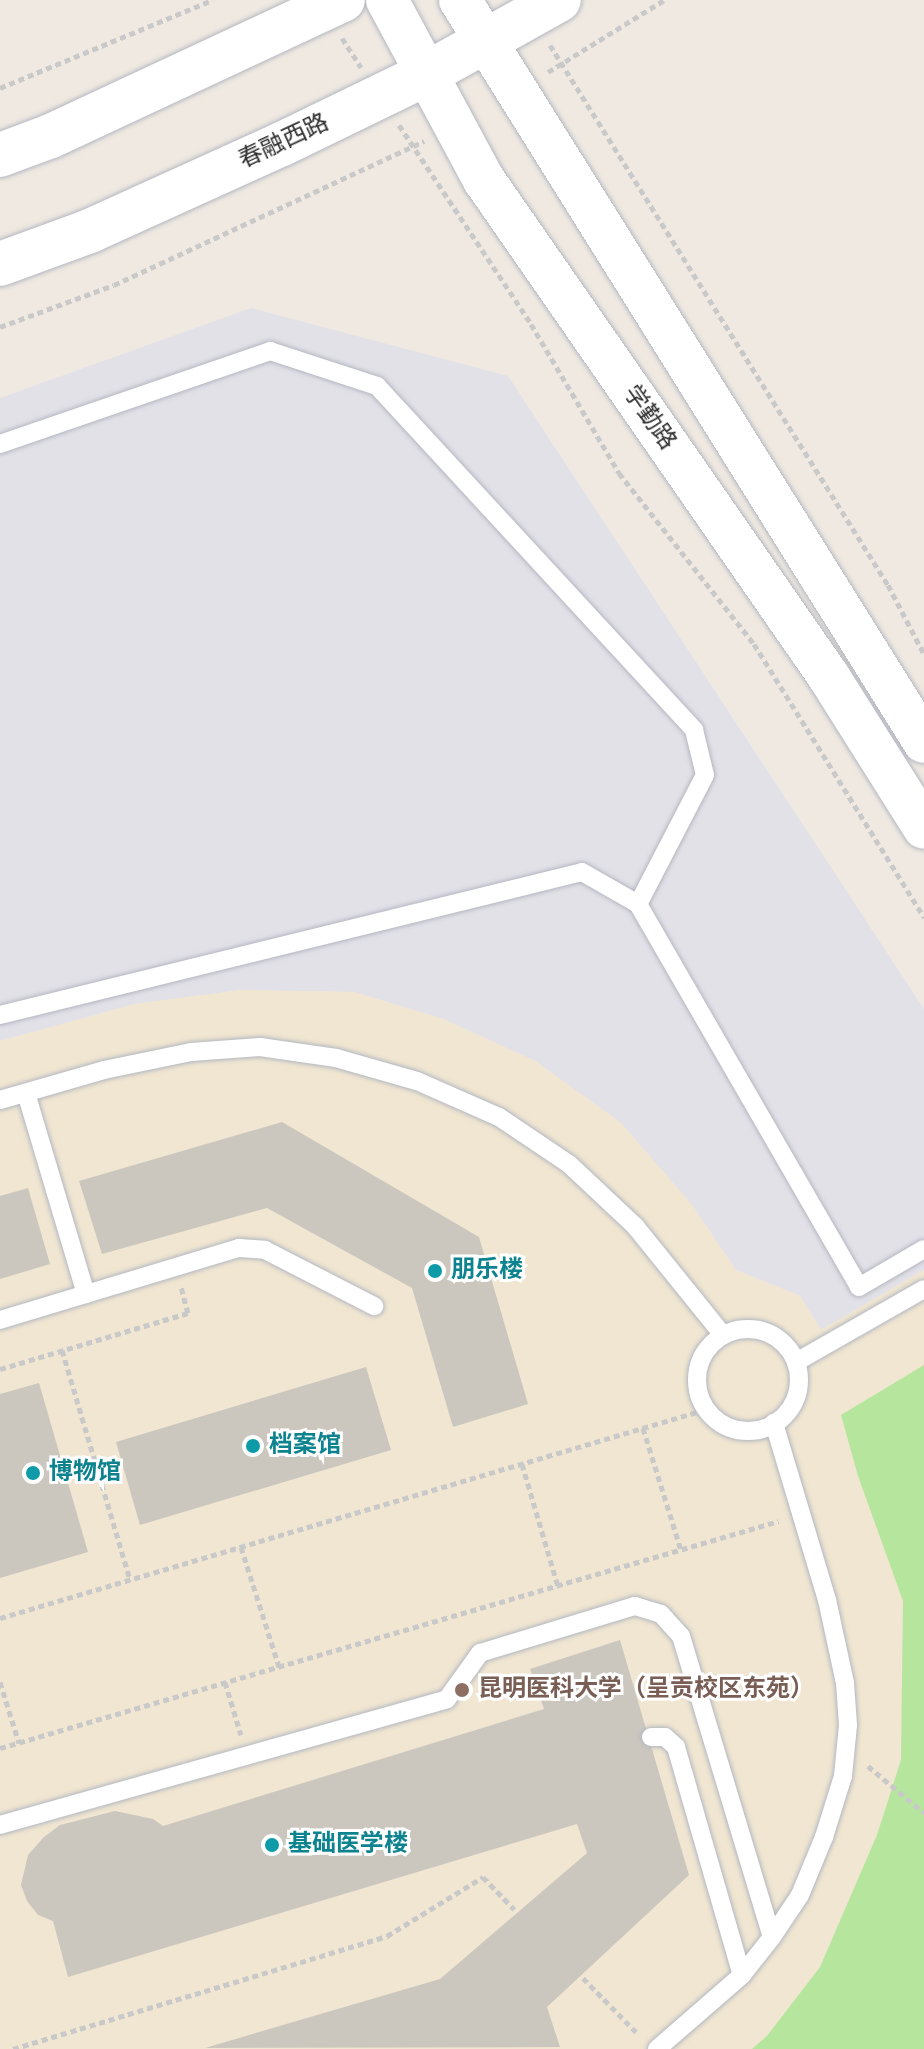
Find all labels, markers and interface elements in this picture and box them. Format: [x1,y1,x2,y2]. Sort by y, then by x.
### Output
street label: 春融西路 [234,109,334,175]
street label: 学勤路 [617,380,681,456]
place label: 朋乐楼 [451,1257,523,1285]
marker: 朋乐楼 [426,1262,444,1280]
place label: 档案馆 [269,1432,341,1460]
marker: 档案馆 [244,1437,262,1455]
place label: 博物馆 [49,1459,121,1487]
marker: 博物馆 [24,1464,42,1482]
place label: 昆明医科大学（呈贡校区东苑） [478,1676,814,1704]
marker: 昆明医科大学（呈贡校区东苑） [453,1681,471,1699]
place label: 基础医学楼 [288,1831,408,1859]
marker: 基础医学楼 [263,1836,281,1854]

